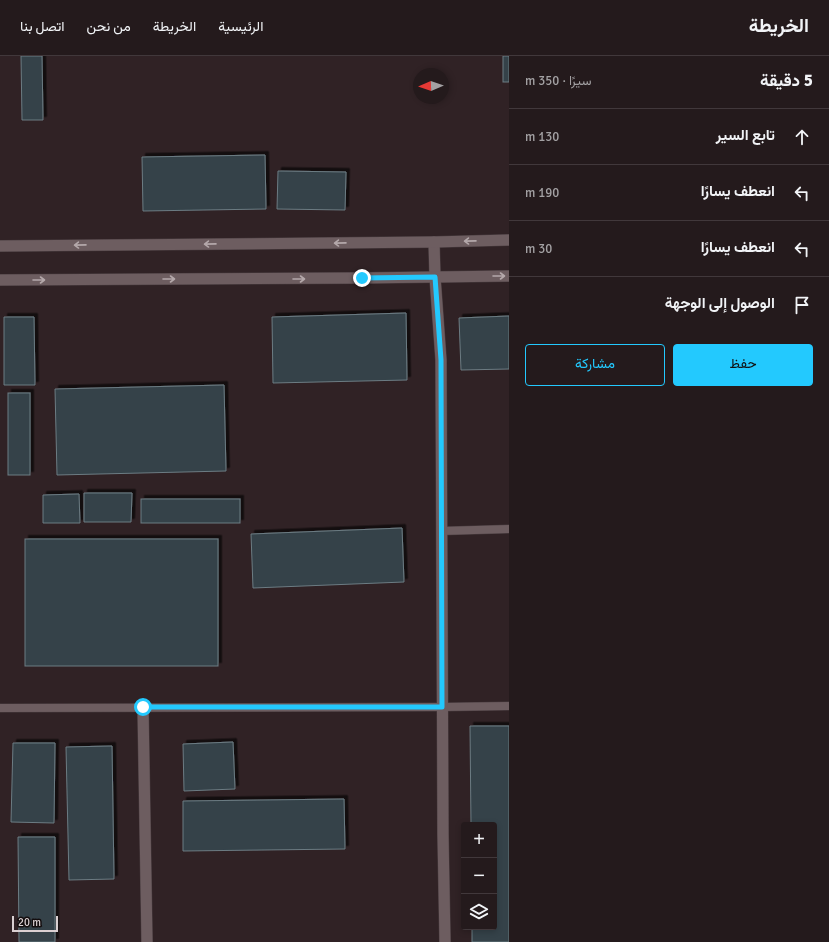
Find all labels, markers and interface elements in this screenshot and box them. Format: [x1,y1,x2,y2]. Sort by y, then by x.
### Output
text: الخريطة [749,14,809,38]
text: اتصل بنا [20,18,65,35]
text: من نحن [87,18,131,35]
text: الخريطة [153,18,196,35]
text: الرئيسية [218,18,263,35]
north arrow [413,68,449,104]
text: 5 دقيقة [760,70,813,91]
text: سيرًا · 350 m [525,73,592,89]
text: تابع السير [716,126,775,144]
icon: ahead [791,126,813,148]
text: 130 m [525,129,559,145]
text: انعطف يسارًا [701,182,775,200]
icon: left [791,182,813,204]
text: 190 m [525,185,559,201]
one-way arrow [464,237,477,245]
text: انعطف يسارًا [701,238,775,256]
icon: left [791,238,813,260]
one-way arrow [334,239,347,246]
one-way arrow [204,240,217,248]
one-way arrow [74,241,87,249]
text: 30 m [525,241,552,257]
route end [353,269,371,287]
one-way arrow [492,272,505,280]
one-way arrow [292,275,305,283]
one-way arrow [32,276,45,284]
one-way arrow [162,276,175,283]
text: الوصول إلى الوجهة [665,294,775,312]
icon: arrive [791,294,813,316]
button: مشاركة [525,344,665,386]
button: حفظ [673,344,813,386]
route start [134,698,152,716]
map controls [461,822,497,930]
button: + [461,822,497,858]
button: − [461,858,497,894]
button: layers [461,894,497,930]
scale bar [12,914,58,933]
text: 20 m [18,916,41,929]

